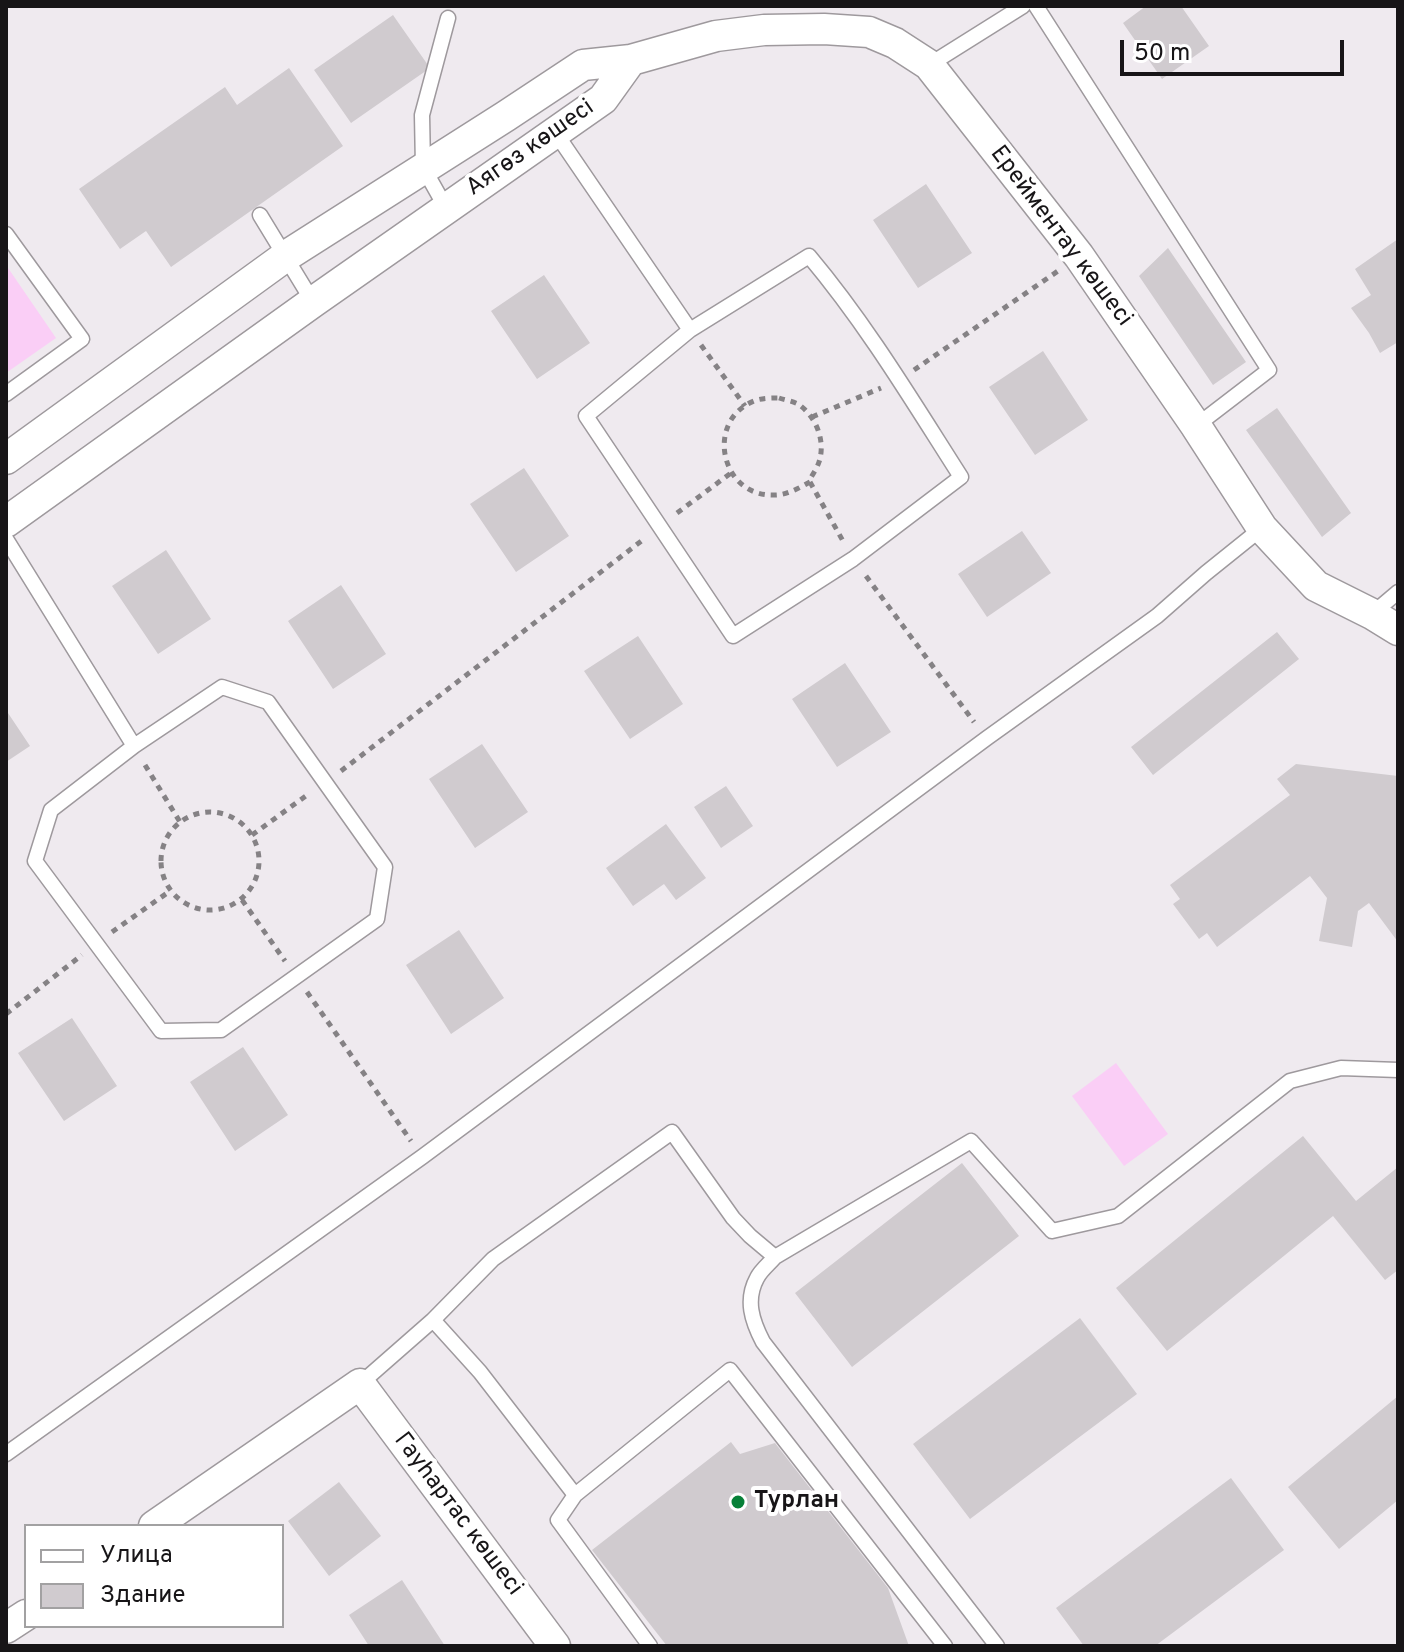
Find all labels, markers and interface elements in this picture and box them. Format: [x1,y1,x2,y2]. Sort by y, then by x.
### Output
scale bar [1124,24,1348,74]
text: 50 m [1134,39,1190,69]
street label: Аягөз көшесі [461,94,601,204]
street label: Ерейментау көшесі [983,141,1137,333]
street label: Гауhартас көшесі [386,1428,528,1602]
place label: Турлан [754,1488,839,1516]
marker: Турлан [729,1493,747,1511]
legend [24,1524,284,1628]
text: Улица [100,1541,173,1571]
text: Здание [100,1581,186,1611]

